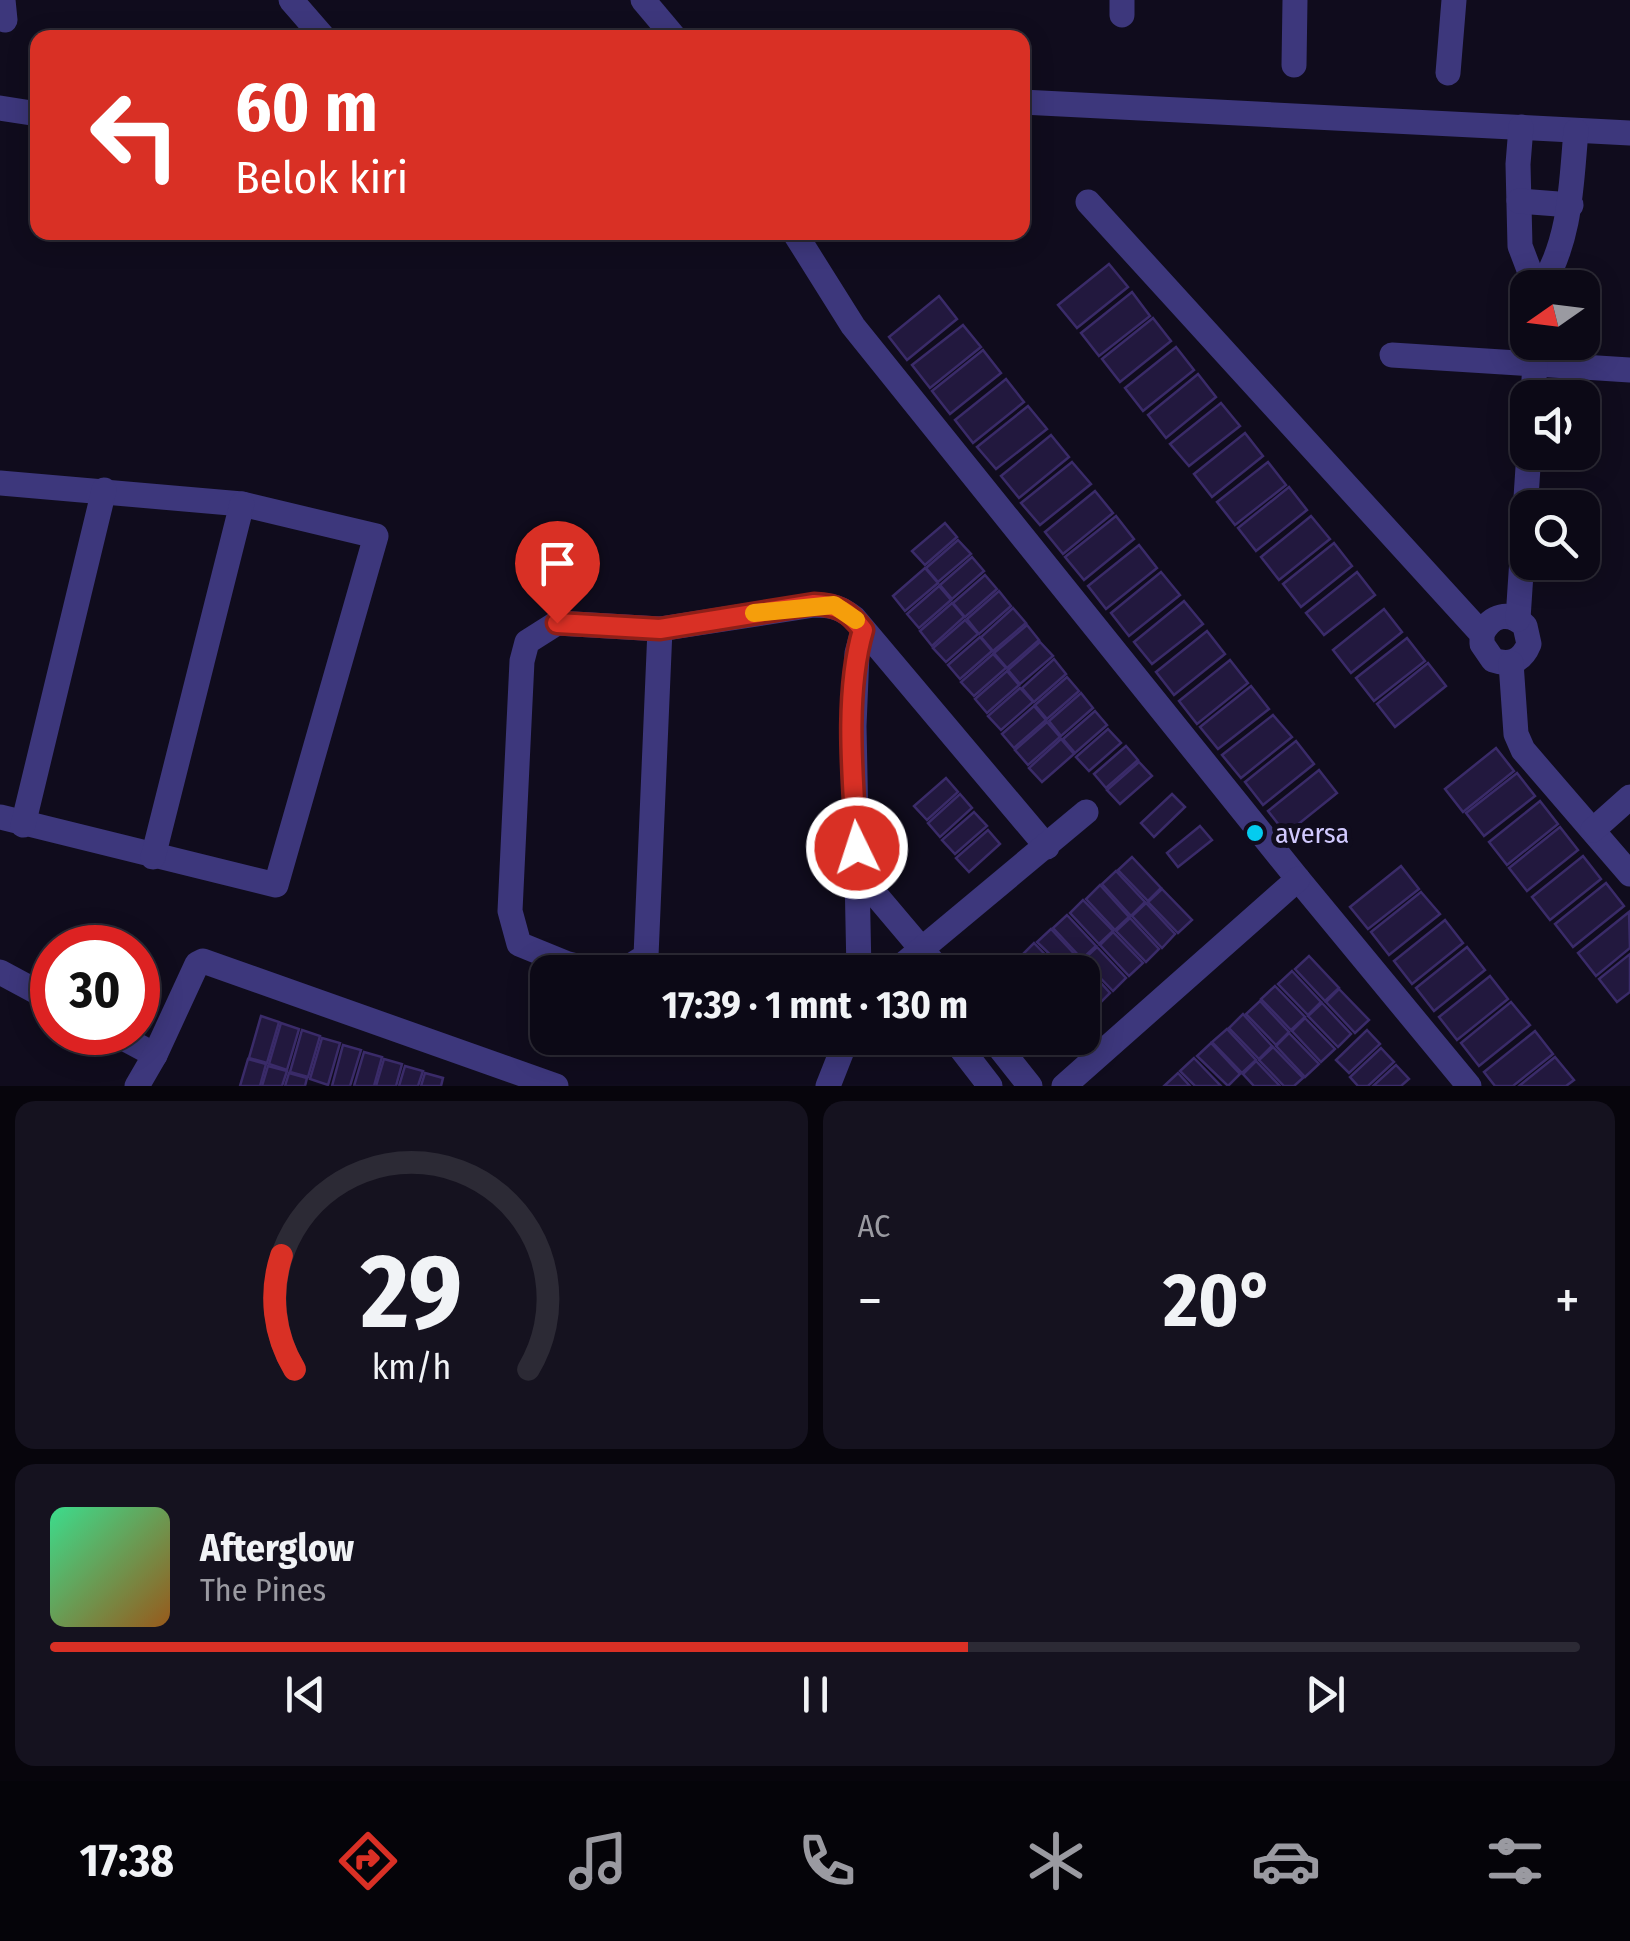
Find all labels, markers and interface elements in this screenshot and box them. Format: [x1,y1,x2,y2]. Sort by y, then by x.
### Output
text: 60 m [235,66,378,150]
icon: left [70,70,200,200]
text: Belok kiri [235,151,408,205]
north arrow [1510,270,1600,360]
map controls [1510,270,1600,580]
button: sound [1510,380,1600,470]
button: search [1510,490,1600,580]
pin [515,521,600,624]
icon: arrive [530,536,585,591]
position arrow [805,796,909,900]
place label: aversa [1275,817,1349,850]
marker: aversa [1244,822,1266,844]
speed limit sign: 30 [30,925,160,1055]
text: 17:39 · 1 mnt · 130 m [662,982,968,1028]
text: AC [858,1207,890,1245]
text: 29 [360,1230,462,1355]
text: 20° [1163,1256,1274,1346]
text: − [858,1268,882,1334]
text: + [1555,1268,1580,1334]
text: km/h [371,1346,451,1388]
text: Afterglow [200,1525,354,1571]
text: The Pines [200,1571,326,1609]
icon: previous [278,1667,333,1722]
icon: pause [788,1667,843,1722]
icon: next [1298,1667,1353,1722]
icon: directions [333,1826,403,1896]
icon: music [563,1826,633,1896]
icon: phone [792,1826,862,1896]
icon: climate [1021,1826,1091,1896]
icon: car [1251,1826,1321,1896]
icon: filters [1480,1826,1550,1896]
text: 17:38 [80,1834,174,1888]

